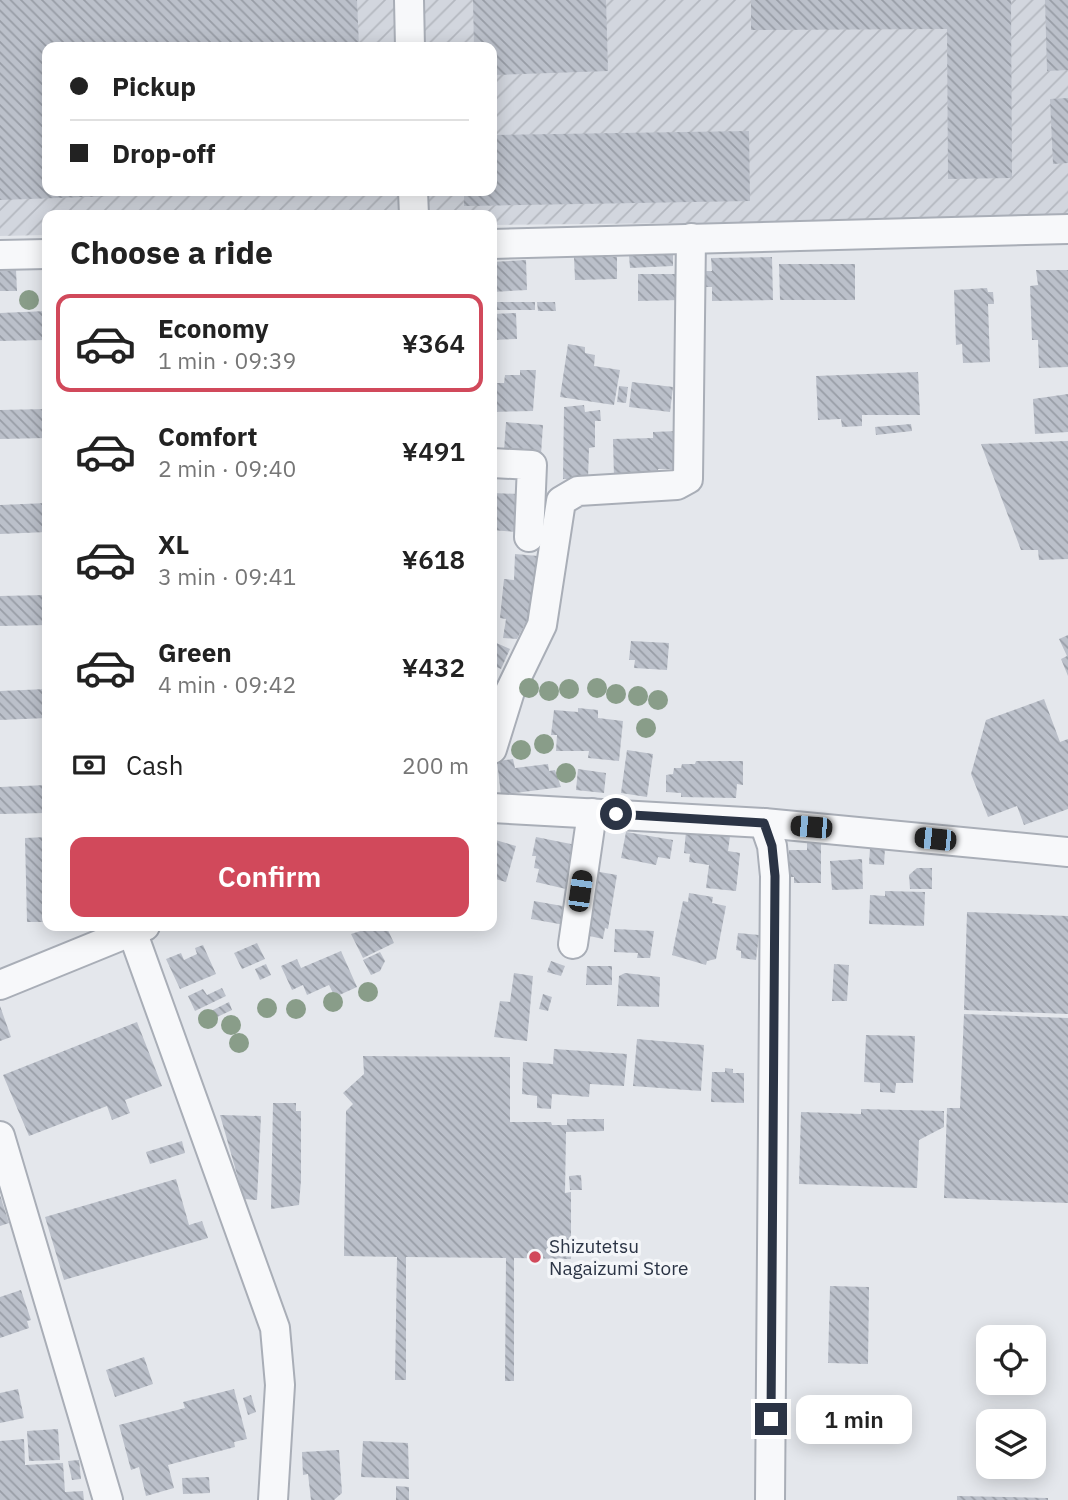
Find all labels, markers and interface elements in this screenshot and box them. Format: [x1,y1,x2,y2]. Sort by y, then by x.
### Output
text: Pickup [112,69,196,103]
text: Drop-off [112,136,215,170]
text: Choose a ride [70,231,273,273]
text: Economy [158,311,269,345]
icon: car [74,312,137,375]
text: ¥364 [402,326,465,360]
text: 1 min · 09:39 [158,345,296,375]
text: Comfort [158,419,257,453]
icon: car [74,420,137,483]
text: ¥491 [402,434,465,468]
text: 2 min · 09:40 [158,453,296,483]
text: XL [158,527,189,561]
icon: car [74,528,137,591]
text: ¥618 [402,542,465,576]
text: 3 min · 09:41 [158,561,296,591]
text: Green [158,635,232,669]
icon: car [74,636,137,699]
text: ¥432 [402,650,465,684]
text: 4 min · 09:42 [158,669,296,699]
icon: cash [70,746,108,784]
text: Cash [126,748,183,782]
text: 200 m [402,750,469,780]
route start [600,798,632,830]
car [790,815,833,839]
car [914,826,957,852]
button: Confirm [70,837,469,917]
car [567,869,594,913]
place label: Shizutetsu Nagaizumi Store [549,1234,688,1280]
marker: Shizutetsu Nagaizumi Store [527,1249,543,1265]
map controls [976,1325,1046,1479]
button: locate [976,1325,1046,1395]
callout: 1 min [796,1394,911,1444]
route end [755,1403,787,1435]
text: 1 min [824,1404,884,1434]
button: layers [976,1409,1046,1479]

